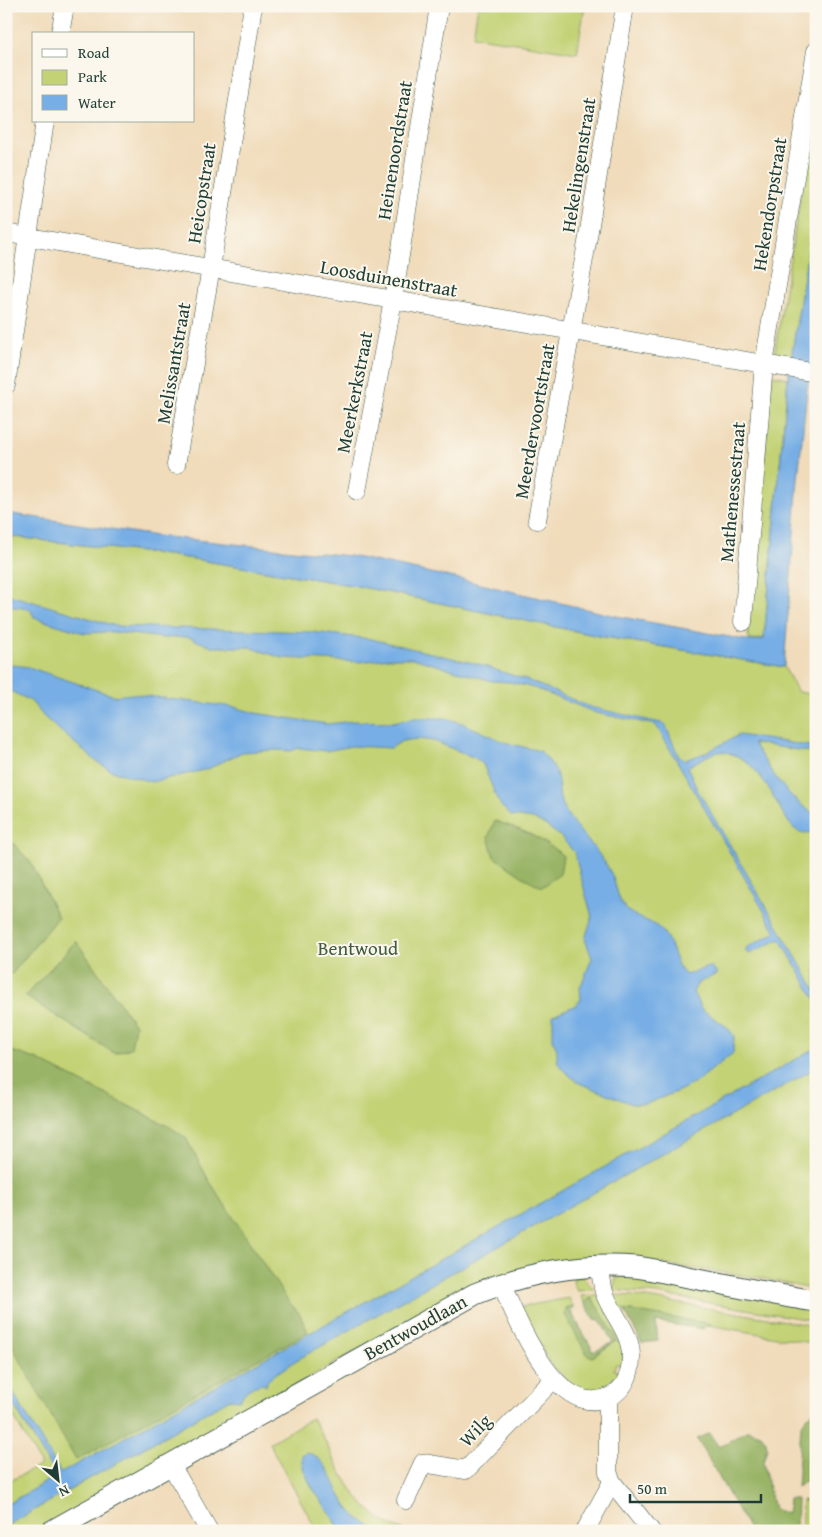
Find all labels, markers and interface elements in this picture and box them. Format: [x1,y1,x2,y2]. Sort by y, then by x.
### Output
legend [32,32,195,122]
text: Road [78,42,109,63]
text: Park [78,66,107,87]
street label: Heinenoordstraat [369,78,419,222]
text: Water [78,92,116,113]
street label: Hekelingenstraat [553,95,603,235]
street label: Hekendorpstraat [745,135,793,273]
street label: Heicopstraat [179,140,223,245]
street label: Loosduinenstraat [318,252,460,304]
street label: Melissantstraat [149,300,198,426]
street label: Meerkerkstraat [328,328,380,455]
street label: Meerdervoortstraat [507,341,562,501]
street label: Mathenessestraat [712,420,752,563]
park label: Bentwoud [318,934,399,962]
street label: Bentwoudlaan [358,1287,472,1367]
street label: Wilg [452,1407,498,1453]
north arrow [32,1454,82,1504]
scale bar [630,1472,761,1504]
text: 50 m [637,1478,668,1499]
text: N [55,1480,73,1503]

